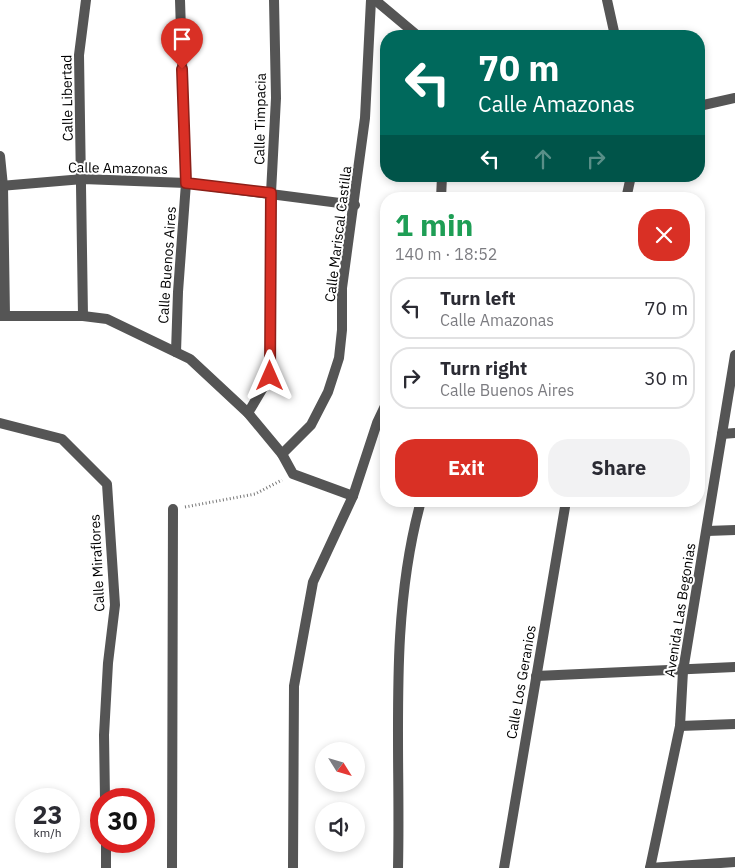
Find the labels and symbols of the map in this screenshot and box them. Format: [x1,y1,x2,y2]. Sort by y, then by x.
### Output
pin [161,18,203,69]
street label: Calle Libertad [57,54,77,142]
street label: Calle Timpacia [250,72,270,165]
street label: Calle Amazonas [68,158,168,178]
street label: Calle Mariscal Castilla [321,164,355,303]
street label: Calle Buenos Aires [154,206,180,324]
position arrow [243,349,295,401]
street label: Calle Miraflores [85,513,109,612]
street label: Avenida Las Begonias [660,541,700,678]
street label: Calle Los Geranios [502,623,540,741]
north arrow [315,742,365,792]
speed limit sign: 30 [90,788,155,853]

